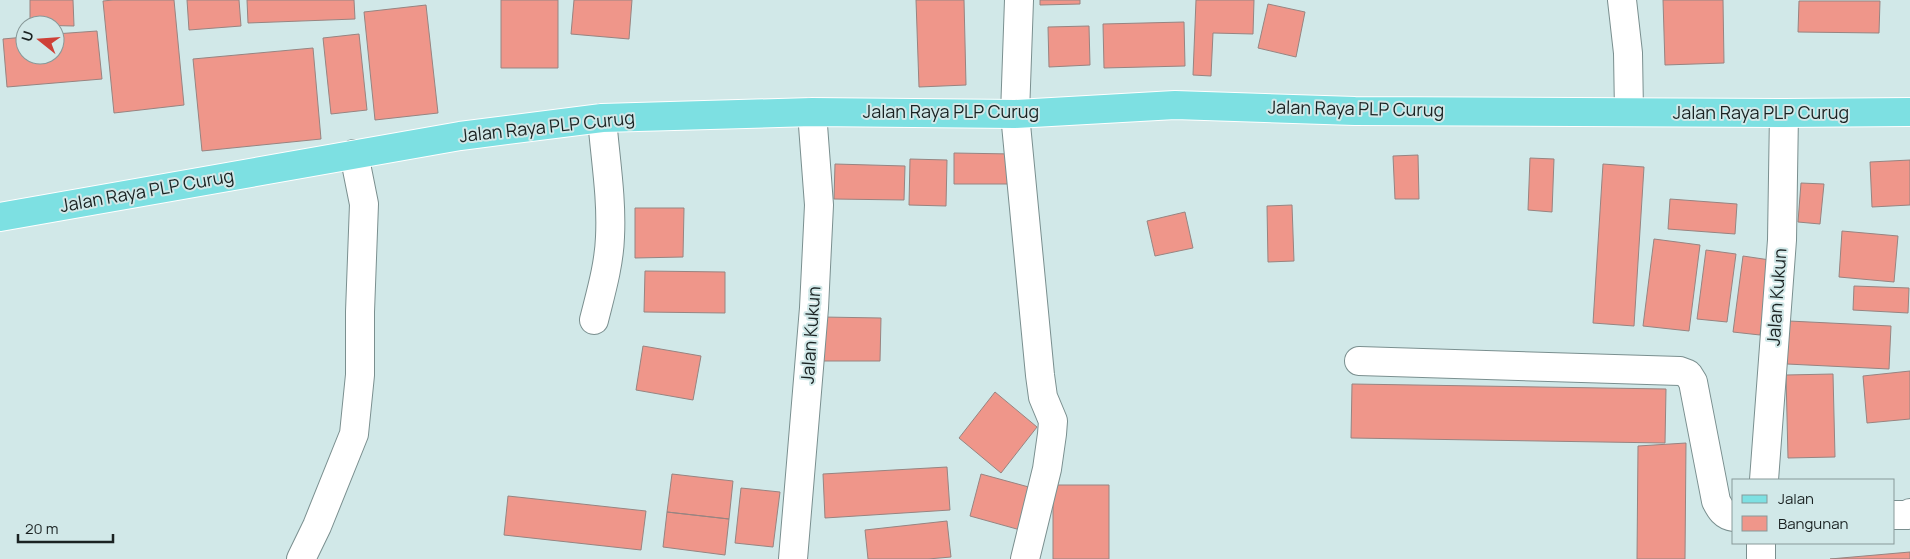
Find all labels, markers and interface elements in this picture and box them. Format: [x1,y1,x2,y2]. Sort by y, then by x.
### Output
north arrow [15,15,65,65]
text: U [17,28,38,44]
street label: Jalan Raya PLP Curug [1268,94,1444,122]
street label: Jalan Raya PLP Curug [863,99,1039,123]
street label: Jalan Raya PLP Curug [1673,100,1849,124]
street label: Jalan Raya PLP Curug [458,105,636,147]
street label: Jalan Raya PLP Curug [58,163,236,217]
street label: Jalan Kukun [1761,247,1791,347]
street label: Jalan Kukun [795,285,825,385]
legend [1732,479,1895,544]
text: Jalan [1778,488,1814,509]
scale bar [18,512,112,544]
text: Bangunan [1778,513,1848,534]
text: 20 m [25,518,58,539]

